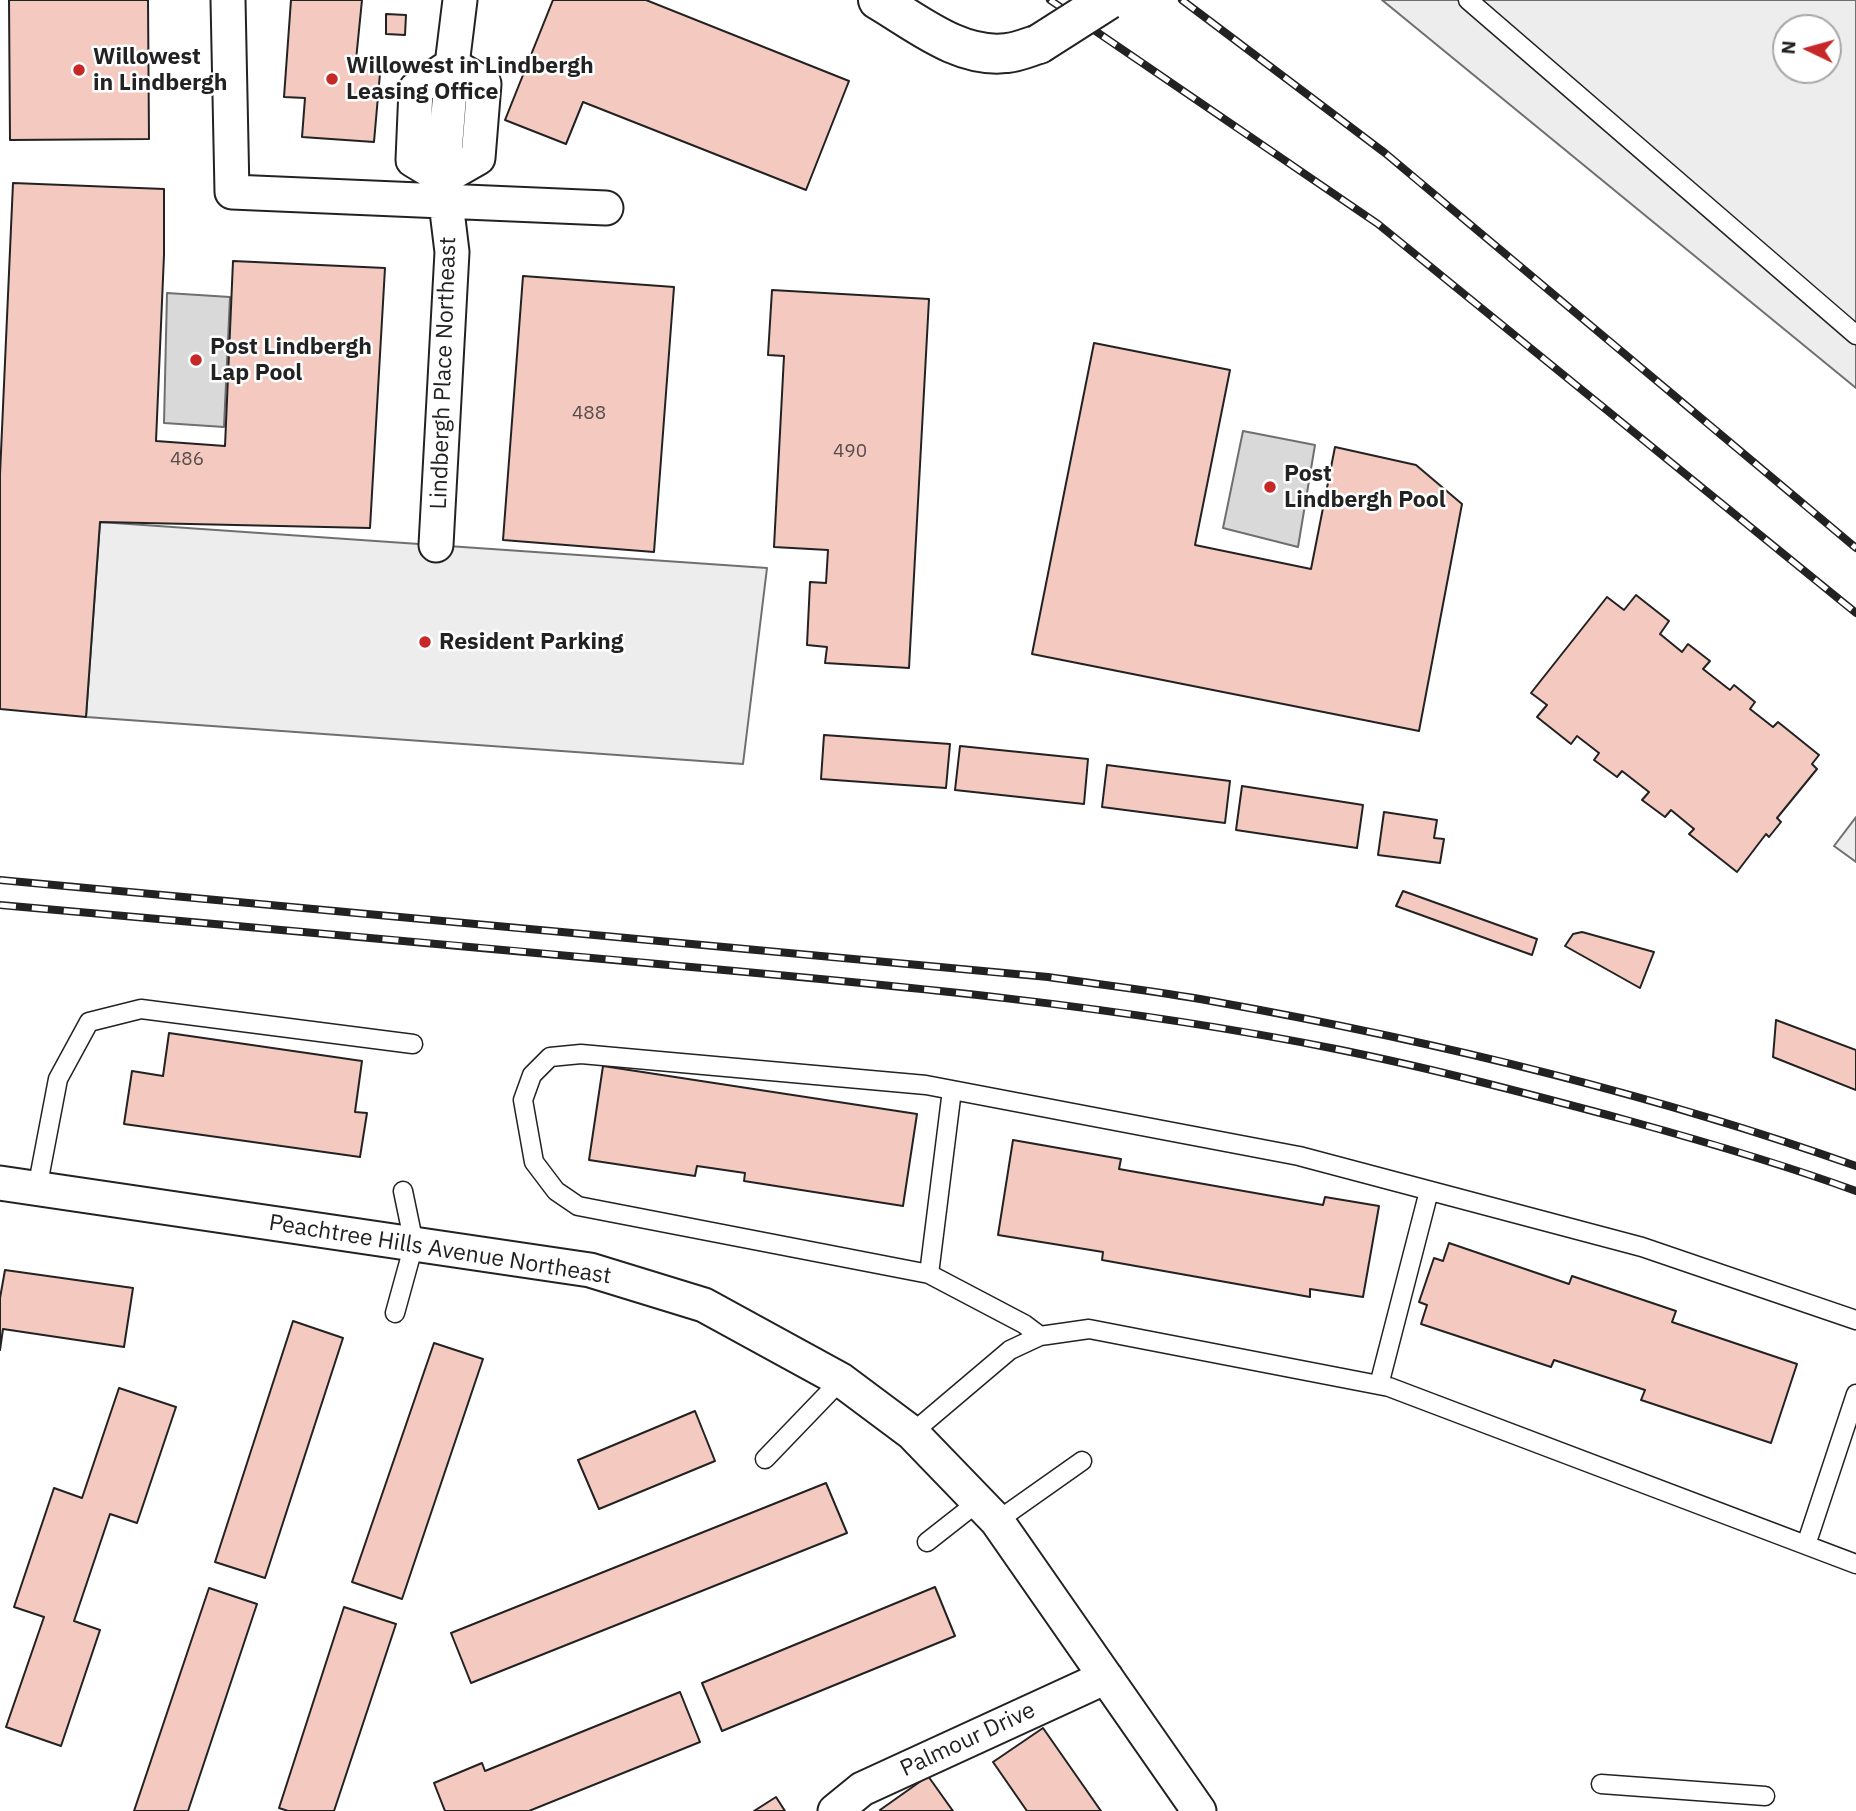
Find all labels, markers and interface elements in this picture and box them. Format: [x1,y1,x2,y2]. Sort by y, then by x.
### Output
north arrow [1772,14,1842,84]
text: N [1776,39,1801,55]
place label: Willowest in Lindbergh [93,43,227,97]
place label: Willowest in Lindbergh Leasing Office [346,52,594,106]
marker: Willowest in Lindbergh [71,62,87,78]
marker: Willowest in Lindbergh Leasing Office [324,71,340,87]
street label: Lindbergh Place Northeast [425,236,463,510]
place label: Post Lindbergh Lap Pool [210,333,372,387]
marker: Post Lindbergh Lap Pool [188,352,204,368]
house number: 488 [572,403,606,425]
house number: 490 [833,441,867,463]
house number: 486 [170,449,204,471]
place label: Post Lindbergh Pool [1284,460,1446,514]
marker: Post Lindbergh Pool [1262,479,1278,495]
place label: Resident Parking [439,628,623,656]
marker: Resident Parking [417,634,433,650]
street label: Peachtree Hills Avenue Northeast [267,1209,613,1291]
street label: Palmour Drive [896,1697,1040,1783]

